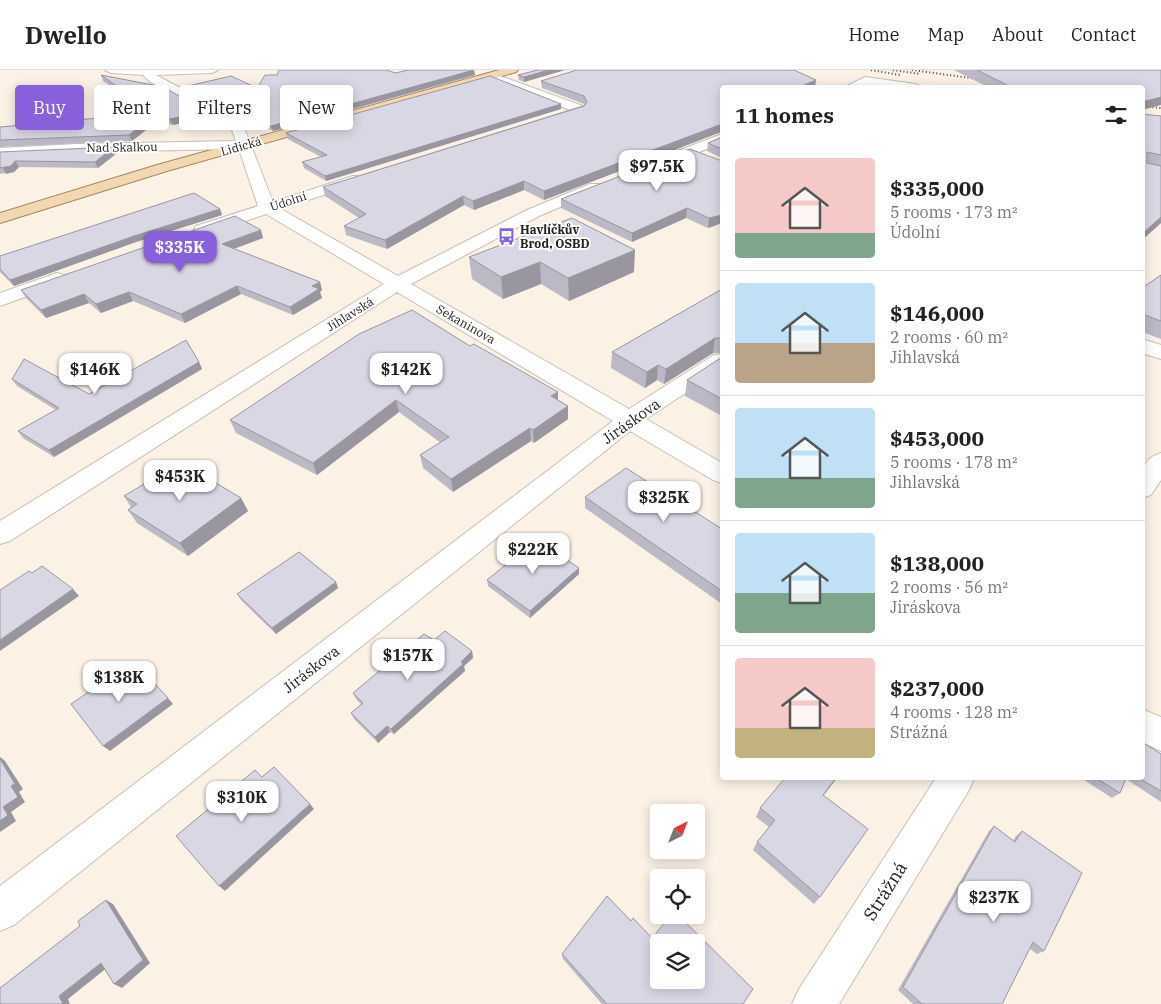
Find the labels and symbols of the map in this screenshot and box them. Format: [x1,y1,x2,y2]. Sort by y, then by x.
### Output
street label: Lidická [219,133,264,159]
street label: Nad Skalkou [86,139,158,155]
pin: $97.5K [616,150,698,192]
street label: Údolní [268,188,308,214]
place label: Havlíčkův Brod, OSBD [520,222,590,251]
bus stop icon: Havlíčkův Brod, OSBD [496,226,516,246]
pin: $335K [145,230,215,273]
street label: Jihlavská [324,293,377,334]
street label: Sekaninova [434,301,499,347]
pin: $146K [60,352,130,395]
pin: $142K [371,352,441,395]
street label: Jiráskova [598,394,664,448]
pin: $453K [145,460,215,502]
pin: $325K [629,480,699,523]
pin: $222K [498,532,568,575]
pin: $157K [373,638,443,681]
street label: Jiráskova [279,641,343,697]
pin: $138K [84,660,154,703]
pin: $310K [207,780,277,823]
north arrow [650,804,705,859]
street label: Strážná [858,857,912,925]
pin: $237K [959,880,1029,923]

